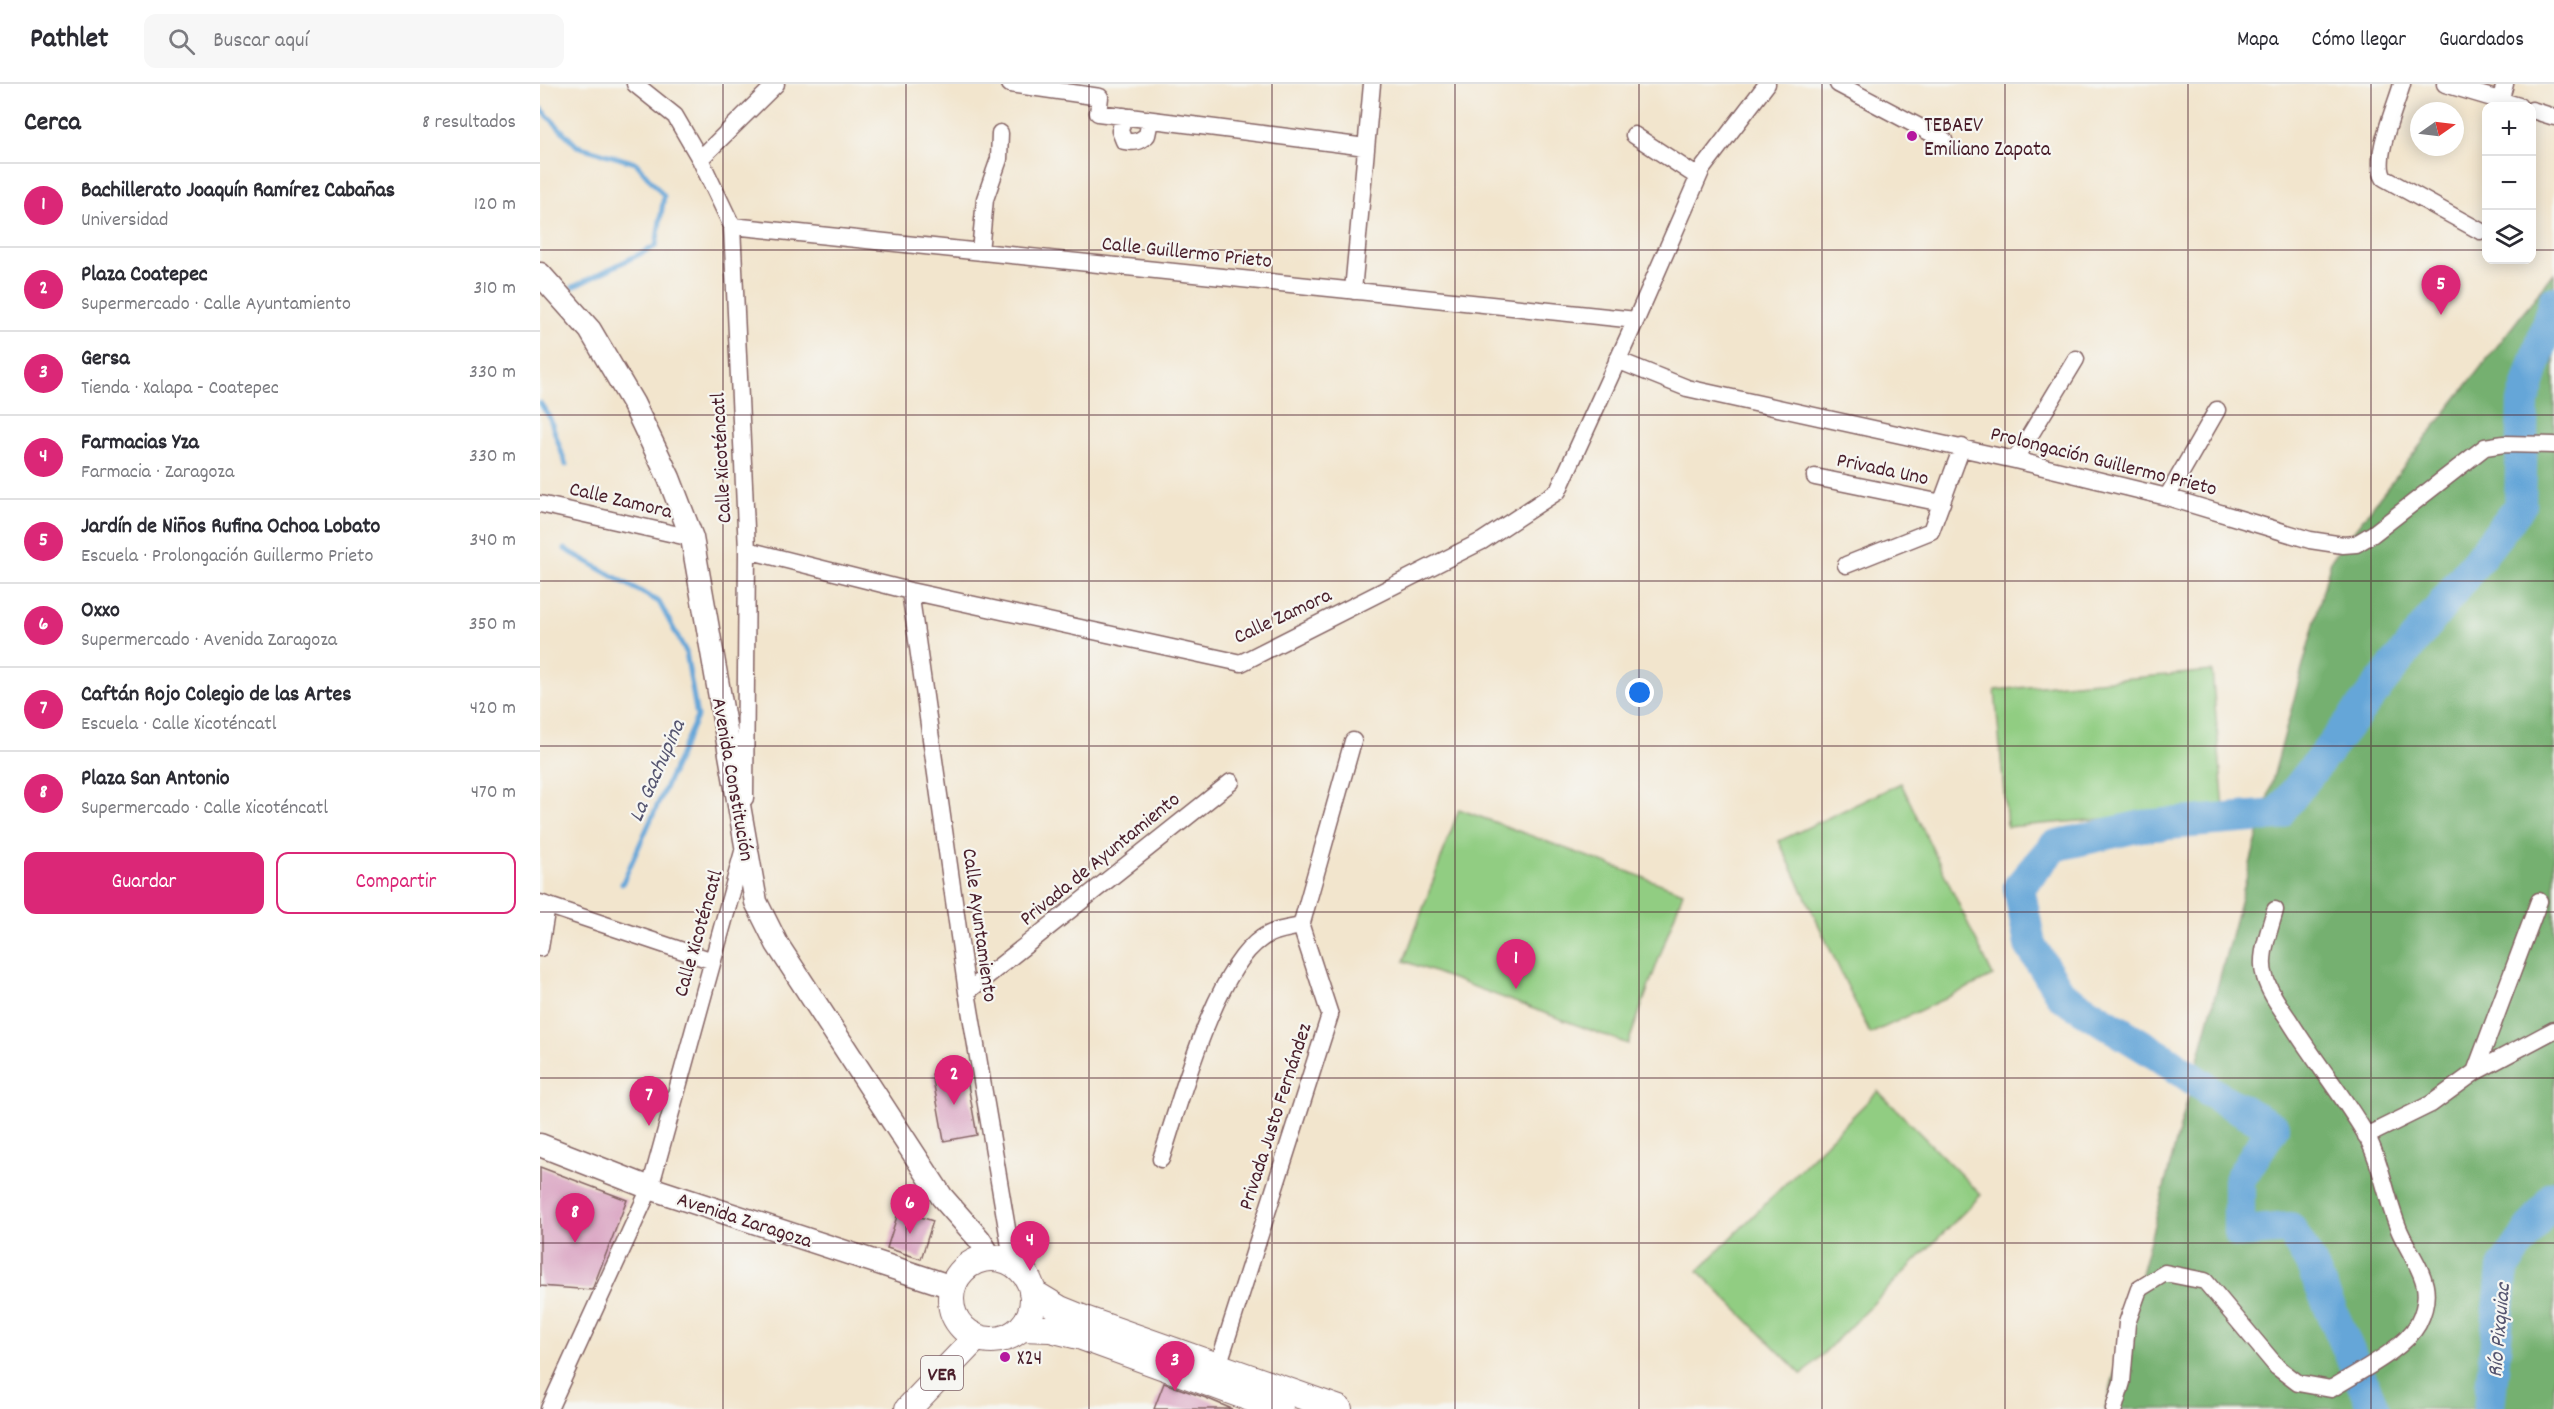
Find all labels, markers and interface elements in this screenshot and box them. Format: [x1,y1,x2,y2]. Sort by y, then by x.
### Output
search box [144,14,564,68]
text: Pathlet [30,21,108,61]
icon: search [165,25,198,58]
text: Buscar aquí [213,26,309,57]
text: Mapa [2237,26,2279,56]
text: Cómo llegar [2312,26,2406,56]
text: Guardados [2439,26,2524,56]
north arrow [2410,102,2464,156]
map controls [2482,102,2536,264]
button: + [2482,102,2536,156]
text: Cerca [24,105,81,142]
text: 8 resultados [422,109,516,137]
place label: TEBAEV Emiliano Zapata [1924,112,2052,166]
marker: TEBAEV Emiliano Zapata [1905,129,1919,143]
button: − [2482,156,2536,210]
text: Bachillerato Joaquín Ramírez Cabañas [81,176,395,207]
text: 1 [41,191,46,219]
text: 120 m [474,191,516,219]
text: Universidad [81,207,168,235]
button: layers [2482,210,2536,264]
street label: Calle Guillermo Prieto [1100,230,1273,278]
text: Plaza Coatepec [81,260,208,291]
pin: 5 [2422,266,2460,315]
text: 2 [39,275,48,303]
text: 310 m [474,275,516,303]
text: Supermercado · Calle Ayuntamiento [81,291,351,319]
text: Gersa [81,344,130,375]
text: 3 [39,359,48,387]
text: 330 m [469,359,516,387]
text: Tienda · Xalapa - Coatepec [81,375,279,403]
street label: Calle Xicoténcatl [705,392,741,524]
street label: Prolongación Guillermo Prieto [1987,420,2220,506]
text: Farmacias Yza [81,428,199,459]
text: 4 [39,443,48,471]
text: 330 m [469,443,516,471]
street label: Privada Uno [1834,447,1931,495]
text: Farmacia · Zaragoza [81,459,234,487]
street label: Calle Zamora [566,476,676,529]
text: Jardín de Niños Rufina Ochoa Lobato [81,512,380,543]
text: 5 [39,527,48,555]
text: 340 m [470,527,516,555]
text: Escuela · Prolongación Guillermo Prieto [81,543,373,571]
street label: Calle Zamora [1229,581,1338,653]
text: Oxxo [81,596,120,627]
text: 6 [39,611,48,639]
text: 350 m [469,611,516,639]
text: Supermercado · Avenida Zaragoza [81,627,337,655]
your location [1625,678,1654,707]
text: Caftán Rojo Colegio de las Artes [81,680,352,711]
text: 7 [40,695,47,723]
text: 420 m [470,695,516,723]
street label: Avenida Constitución [702,695,760,864]
text: Escuela · Calle Xicoténcatl [81,711,276,739]
water label: La Gachupina [622,714,695,827]
text: Plaza San Antonio [81,764,230,795]
text: 8 [39,779,48,807]
text: 470 m [471,779,516,807]
street label: Privada de Ayuntamiento [1014,786,1188,935]
text: Supermercado · Calle Xicoténcatl [81,795,328,823]
street label: Calle Ayuntamiento [952,847,1004,1004]
button: Guardar [24,852,264,914]
button: Compartir [276,852,516,914]
street label: Calle Xicoténcatl [667,867,732,1001]
pin: 1 [1496,940,1536,989]
street label: Privada Justo Fernández [1232,1020,1321,1214]
pin: 2 [934,1056,974,1105]
pin: 7 [630,1076,668,1126]
pin: 6 [890,1184,929,1234]
street label: Avenida Zaragoza [673,1186,817,1258]
pin: 8 [555,1194,594,1243]
pin: 4 [1010,1222,1050,1271]
water label: Río Pixquiac [2481,1281,2520,1379]
pin: 3 [1156,1342,1194,1391]
place label: X24 [1017,1345,1042,1375]
marker: X24 [998,1350,1012,1364]
road number: VER [921,1356,963,1390]

